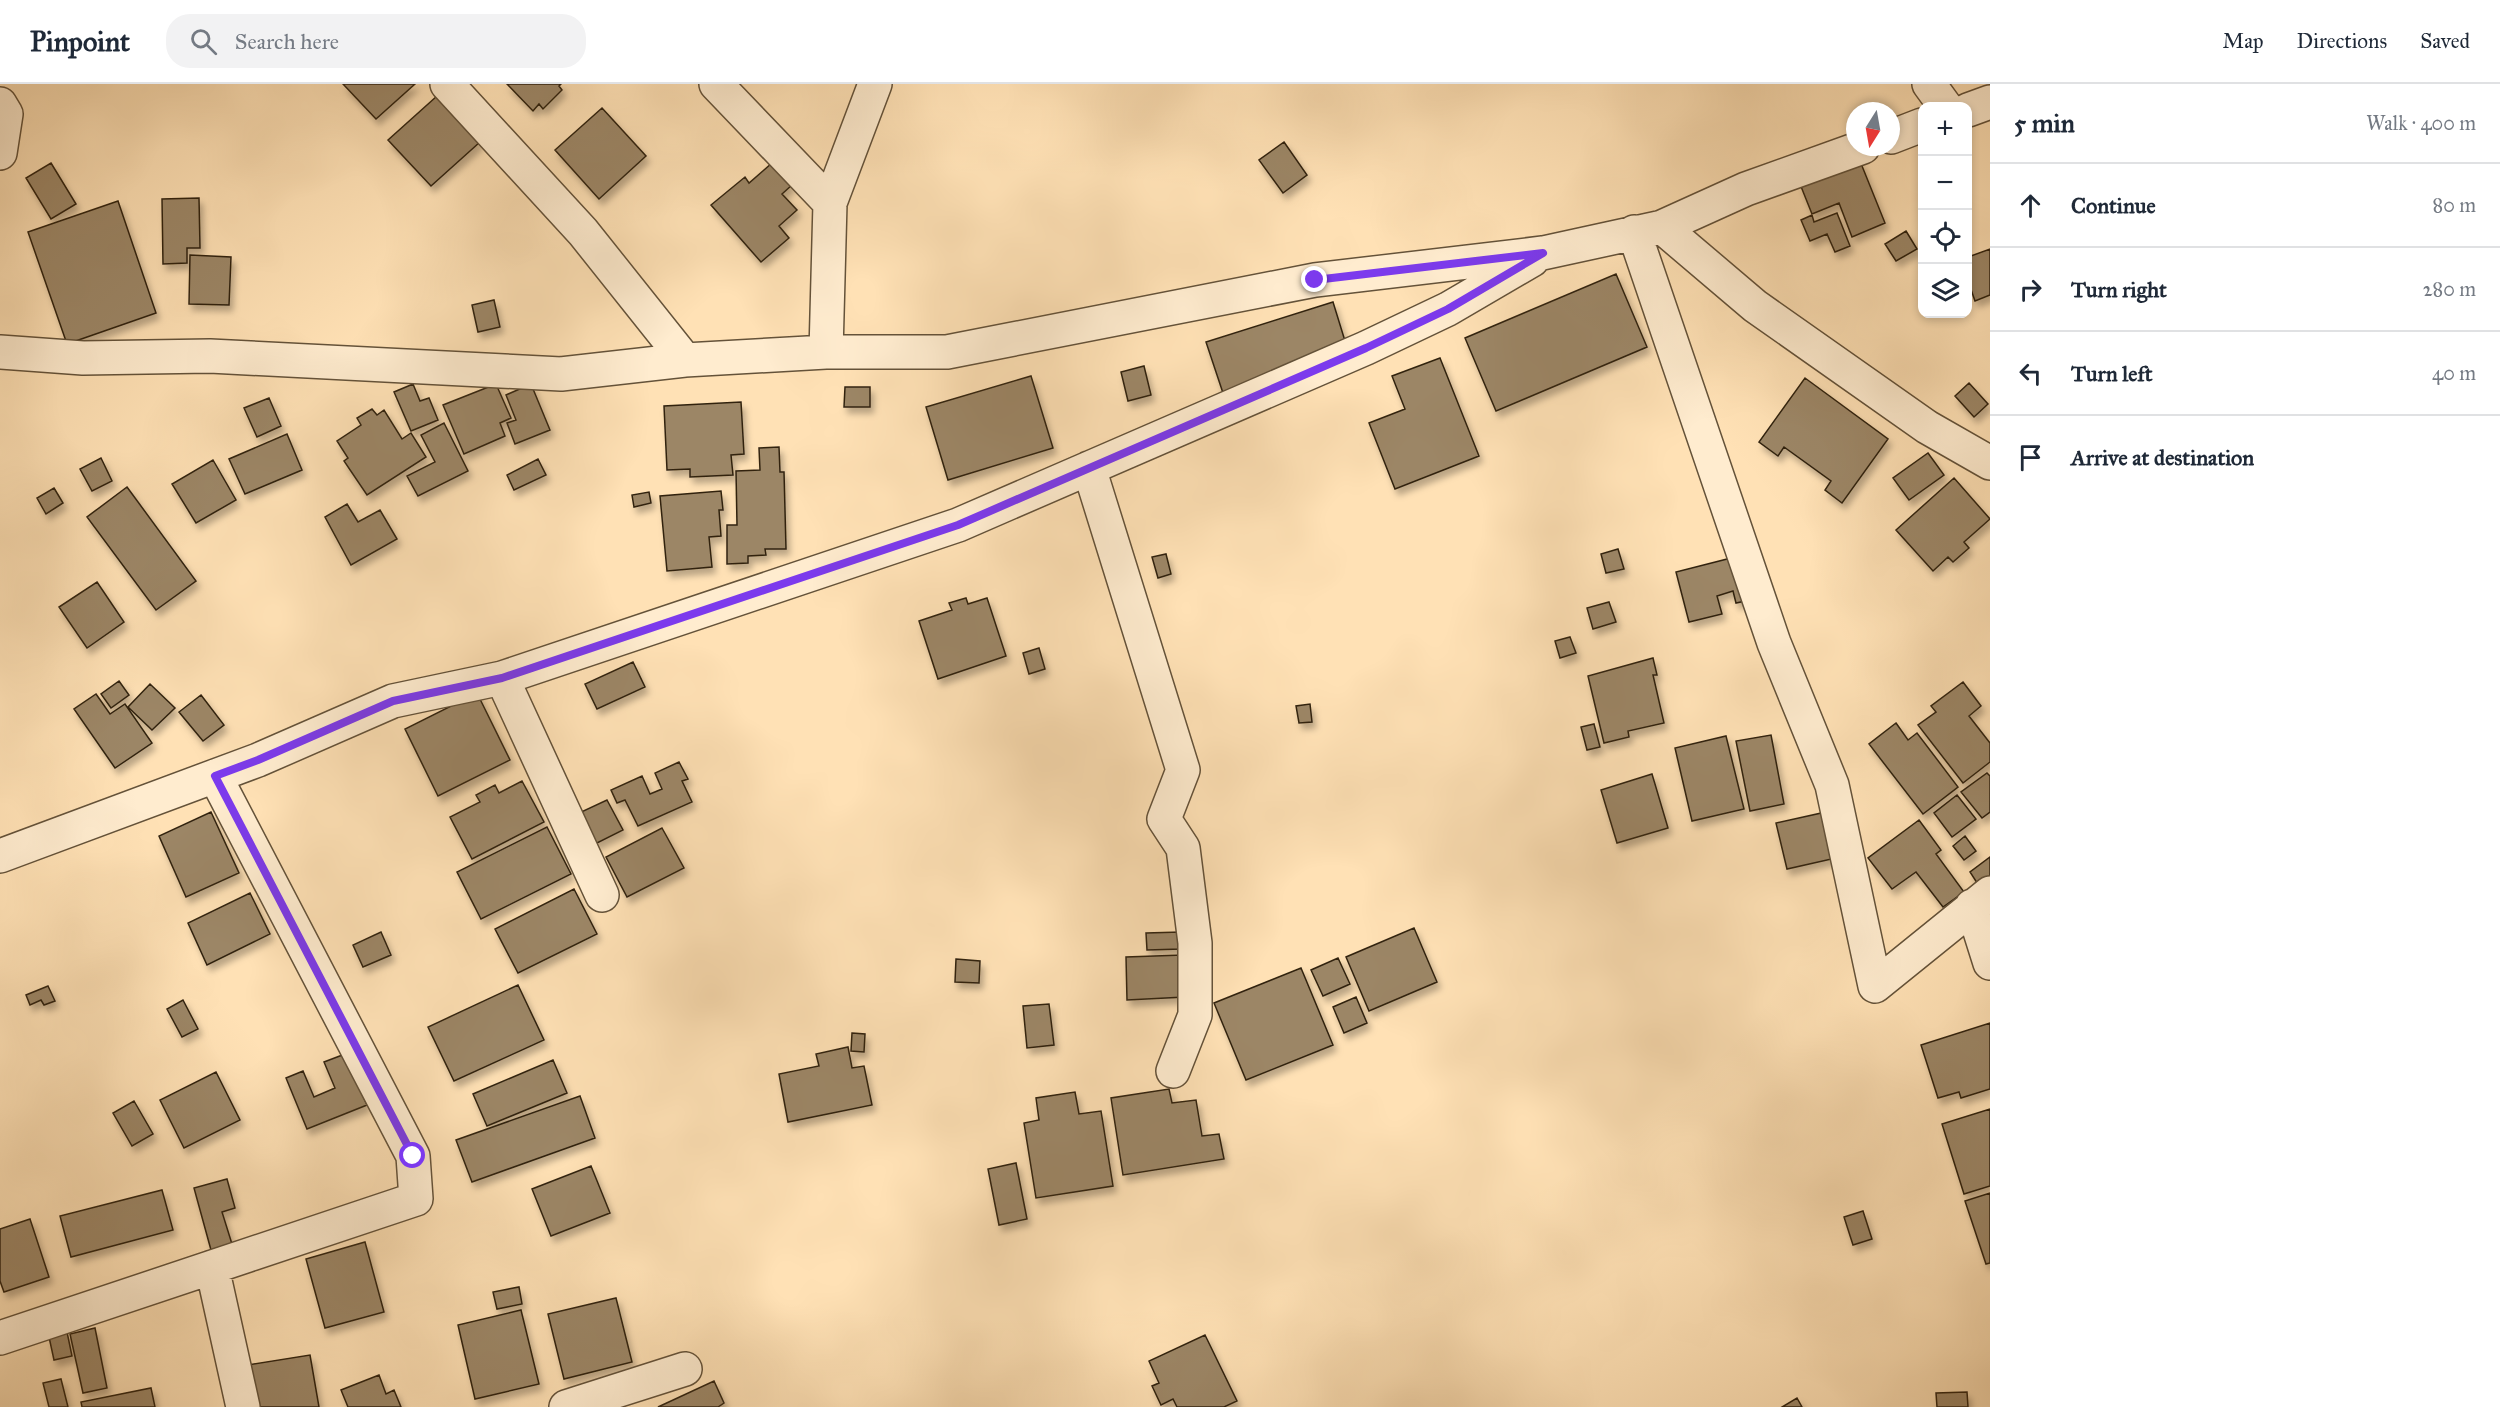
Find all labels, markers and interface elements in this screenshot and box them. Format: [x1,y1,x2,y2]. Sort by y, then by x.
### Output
search box [166,14,586,68]
text: Pinpoint [30,24,130,59]
icon: search [187,25,220,58]
text: Search here [235,28,339,55]
text: Map [2223,28,2264,54]
text: Directions [2297,28,2387,54]
text: Saved [2420,28,2470,54]
north arrow [1846,102,1900,156]
map controls [1918,102,1972,318]
button: + [1918,102,1972,156]
text: 5 min [2014,107,2075,139]
text: Walk · 400 m [2366,111,2476,135]
button: − [1918,156,1972,210]
icon: ahead [2014,189,2047,222]
text: Continue [2071,192,2156,219]
text: 80 m [2433,193,2476,217]
button: locate [1918,210,1972,264]
button: layers [1918,264,1972,318]
route end [1301,266,1327,292]
icon: right [2014,273,2047,306]
text: Turn right [2071,276,2167,303]
text: 280 m [2423,277,2476,301]
icon: left [2014,357,2047,390]
text: Turn left [2071,360,2153,387]
text: 40 m [2432,361,2476,385]
icon: arrive [2014,441,2047,474]
text: Arrive at destination [2071,444,2254,471]
route start [399,1142,425,1168]

